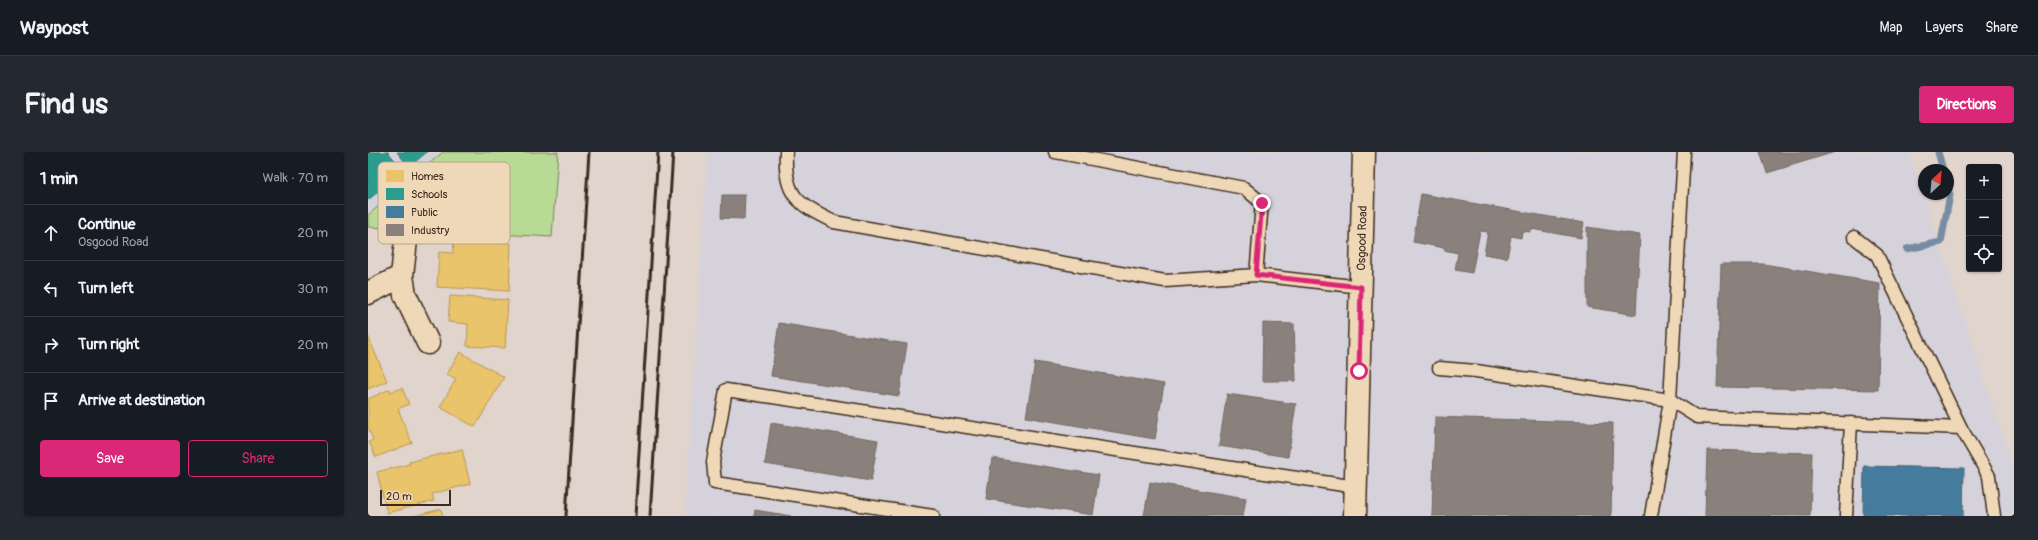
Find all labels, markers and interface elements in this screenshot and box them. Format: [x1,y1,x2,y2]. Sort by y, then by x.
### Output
text: Waypost [20,16,89,40]
text: Map [1880,19,1903,36]
text: Layers [1925,19,1963,36]
text: Share [1985,19,2018,36]
button: Directions [1919,86,2014,123]
text: Find us [24,87,108,122]
legend [378,162,510,244]
north arrow [1918,164,1954,200]
map controls [1966,164,2002,272]
button: + [1966,164,2002,200]
text: 1 min [40,168,78,189]
text: Walk · 70 m [262,170,328,186]
text: Homes [411,170,444,183]
text: Schools [411,188,448,201]
route end [1253,194,1271,212]
button: − [1966,200,2002,236]
street label: Osgood Road [1354,205,1371,271]
text: Public [411,206,439,219]
text: Continue [78,215,136,234]
icon: ahead [40,222,62,244]
text: Industry [411,224,450,237]
text: 20 m [297,225,328,241]
text: Osgood Road [78,234,149,250]
button: locate [1966,236,2002,272]
icon: left [40,278,62,300]
text: Turn left [78,279,134,298]
text: 30 m [298,281,328,297]
icon: right [40,334,62,356]
text: Turn right [78,335,139,354]
text: 20 m [297,337,328,353]
route start [1350,362,1368,380]
icon: arrive [40,390,62,412]
text: Arrive at destination [78,391,205,410]
button: Save [40,440,180,477]
button: Share [188,440,328,477]
scale bar [380,488,451,507]
text: 20 m [386,490,412,503]

